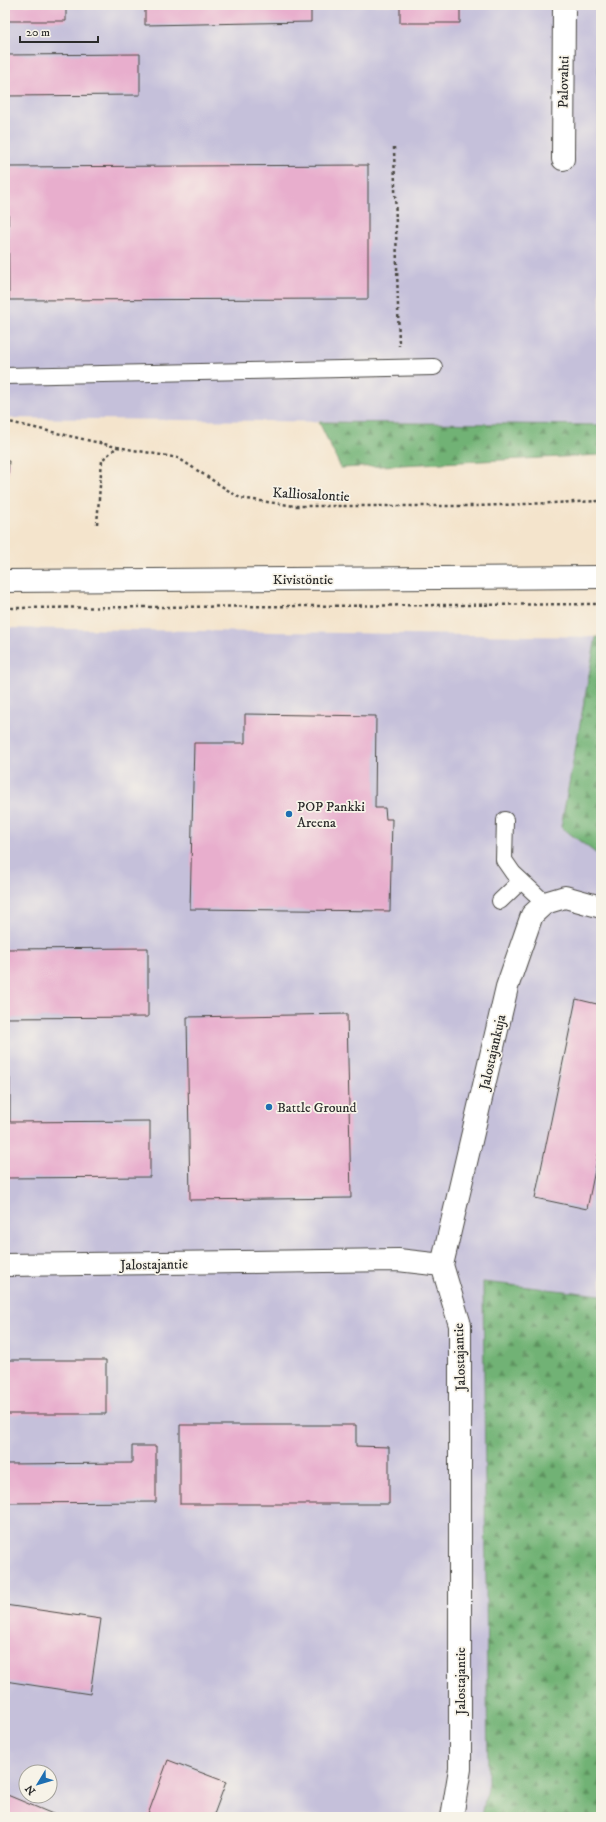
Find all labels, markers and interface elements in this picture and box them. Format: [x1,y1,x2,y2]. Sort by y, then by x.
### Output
scale bar [20,18,98,44]
text: 20 m [26,25,50,40]
street label: Palovahti [555,55,573,108]
street label: Kalliosalontie [272,484,350,506]
street label: Kivistöntie [273,571,333,589]
place label: POP Pankki Areena [297,798,365,832]
marker: POP Pankki Areena [284,809,294,819]
street label: Jalostajankuja [475,1013,510,1094]
place label: Battle Ground [277,1099,357,1117]
marker: Battle Ground [264,1102,274,1112]
street label: Jalostajantie [118,1255,188,1275]
street label: Jalostajantie [450,1323,470,1393]
street label: Jalostajantie [452,1647,470,1717]
north arrow [18,1764,58,1804]
text: N [23,1782,39,1797]

